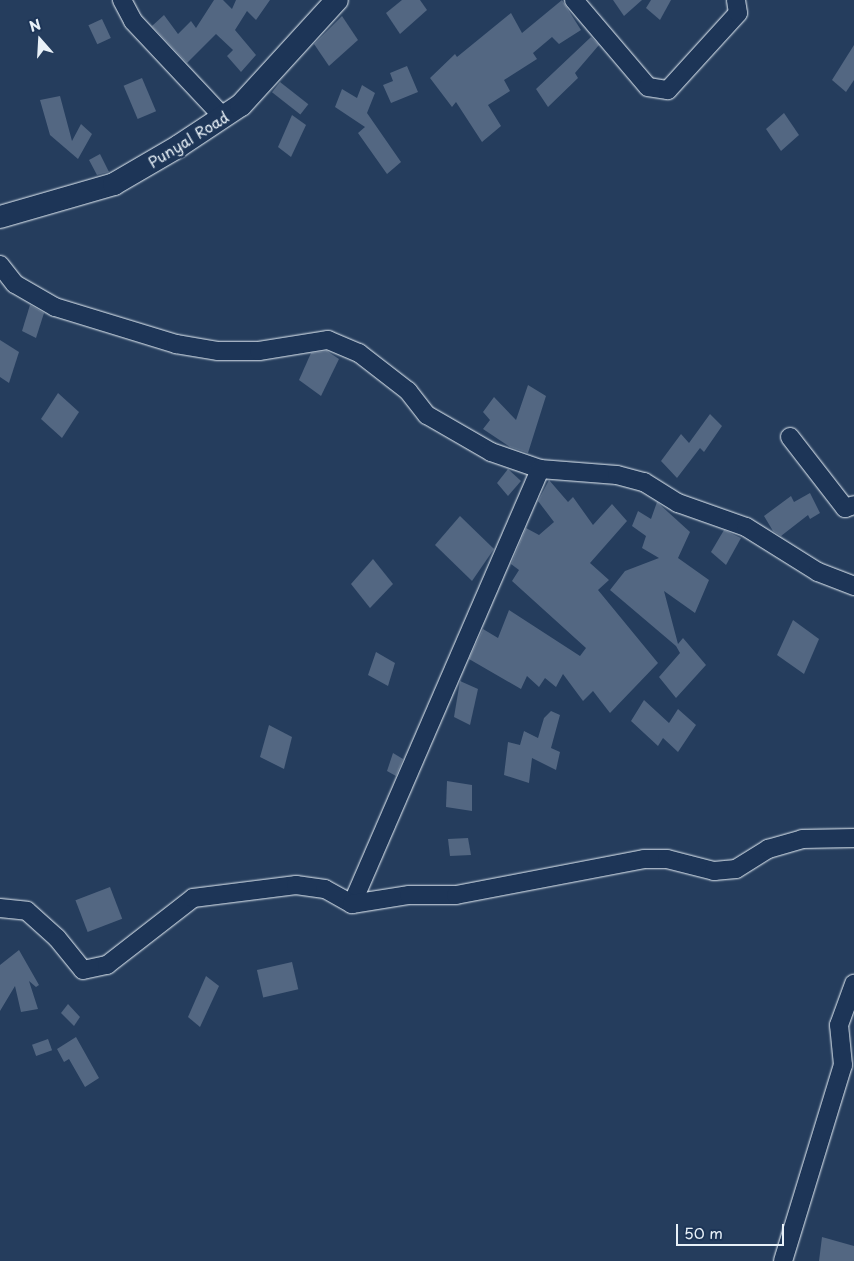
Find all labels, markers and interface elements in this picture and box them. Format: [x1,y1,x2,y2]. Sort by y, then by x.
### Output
text: N [26,14,44,37]
north arrow [15,15,65,65]
street label: Punyal Road [145,107,231,171]
scale bar [679,1214,786,1246]
text: 50 m [684,1221,723,1244]

